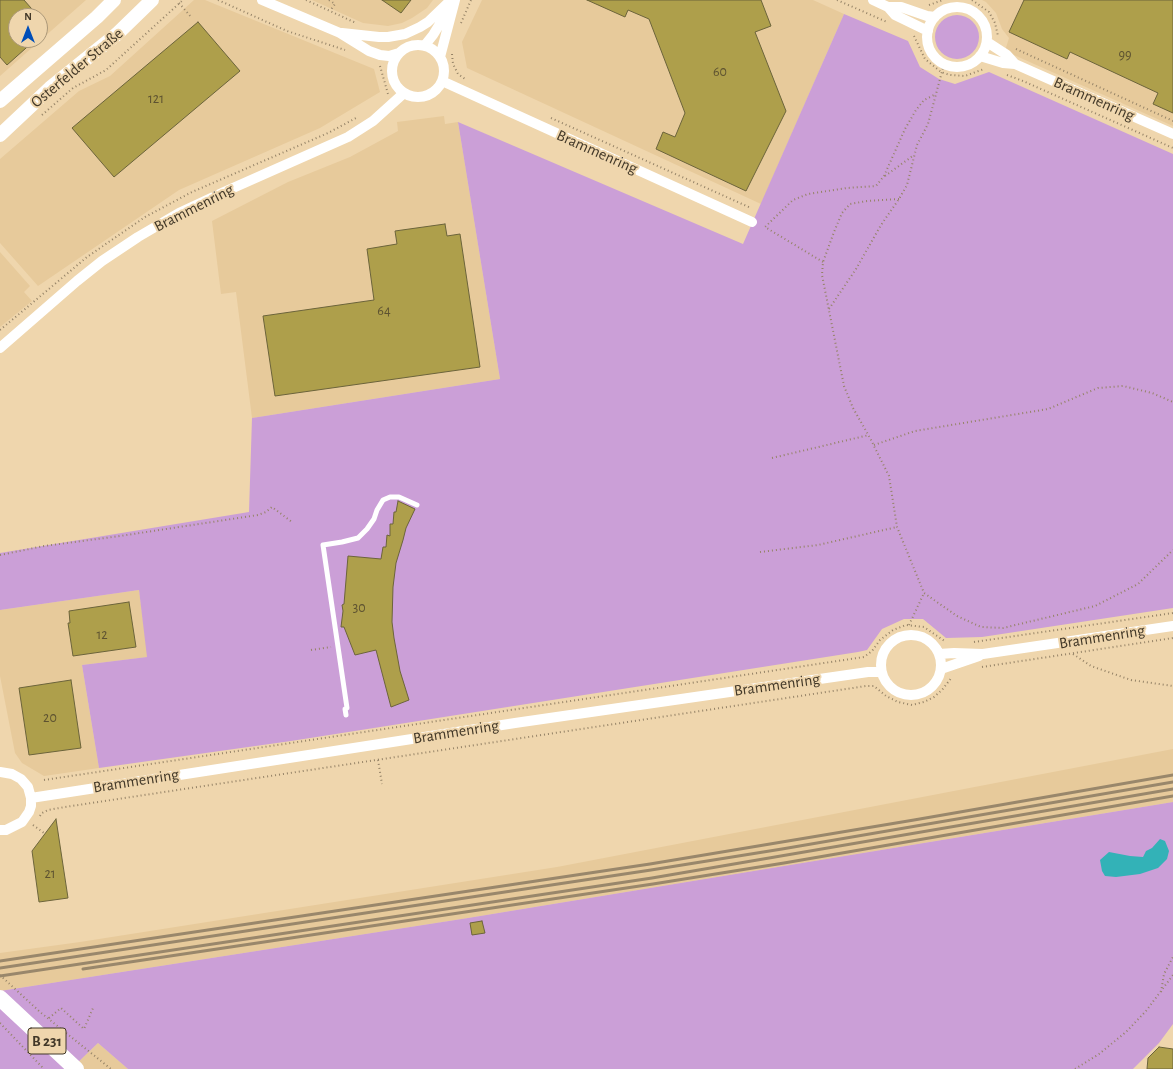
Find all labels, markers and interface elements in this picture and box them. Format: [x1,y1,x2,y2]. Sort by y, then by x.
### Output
north arrow [8,8,48,48]
text: N [24,11,32,22]
street label: Osterfelder Straße [27,24,127,112]
house number: 99 [1118,47,1132,63]
house number: 60 [713,64,727,80]
street label: Brammenring [1051,73,1137,125]
house number: 121 [148,91,164,107]
street label: Brammenring [554,126,640,178]
street label: Brammenring [151,180,237,236]
house number: 64 [377,303,391,319]
house number: 30 [352,600,366,616]
street label: Brammenring [1058,621,1146,653]
house number: 12 [96,627,108,643]
street label: Brammenring [733,669,821,701]
house number: 20 [43,710,57,726]
street label: Brammenring [412,716,500,748]
street label: Brammenring [92,765,180,797]
house number: 21 [44,866,56,882]
road number: B 231 [28,1028,66,1054]

